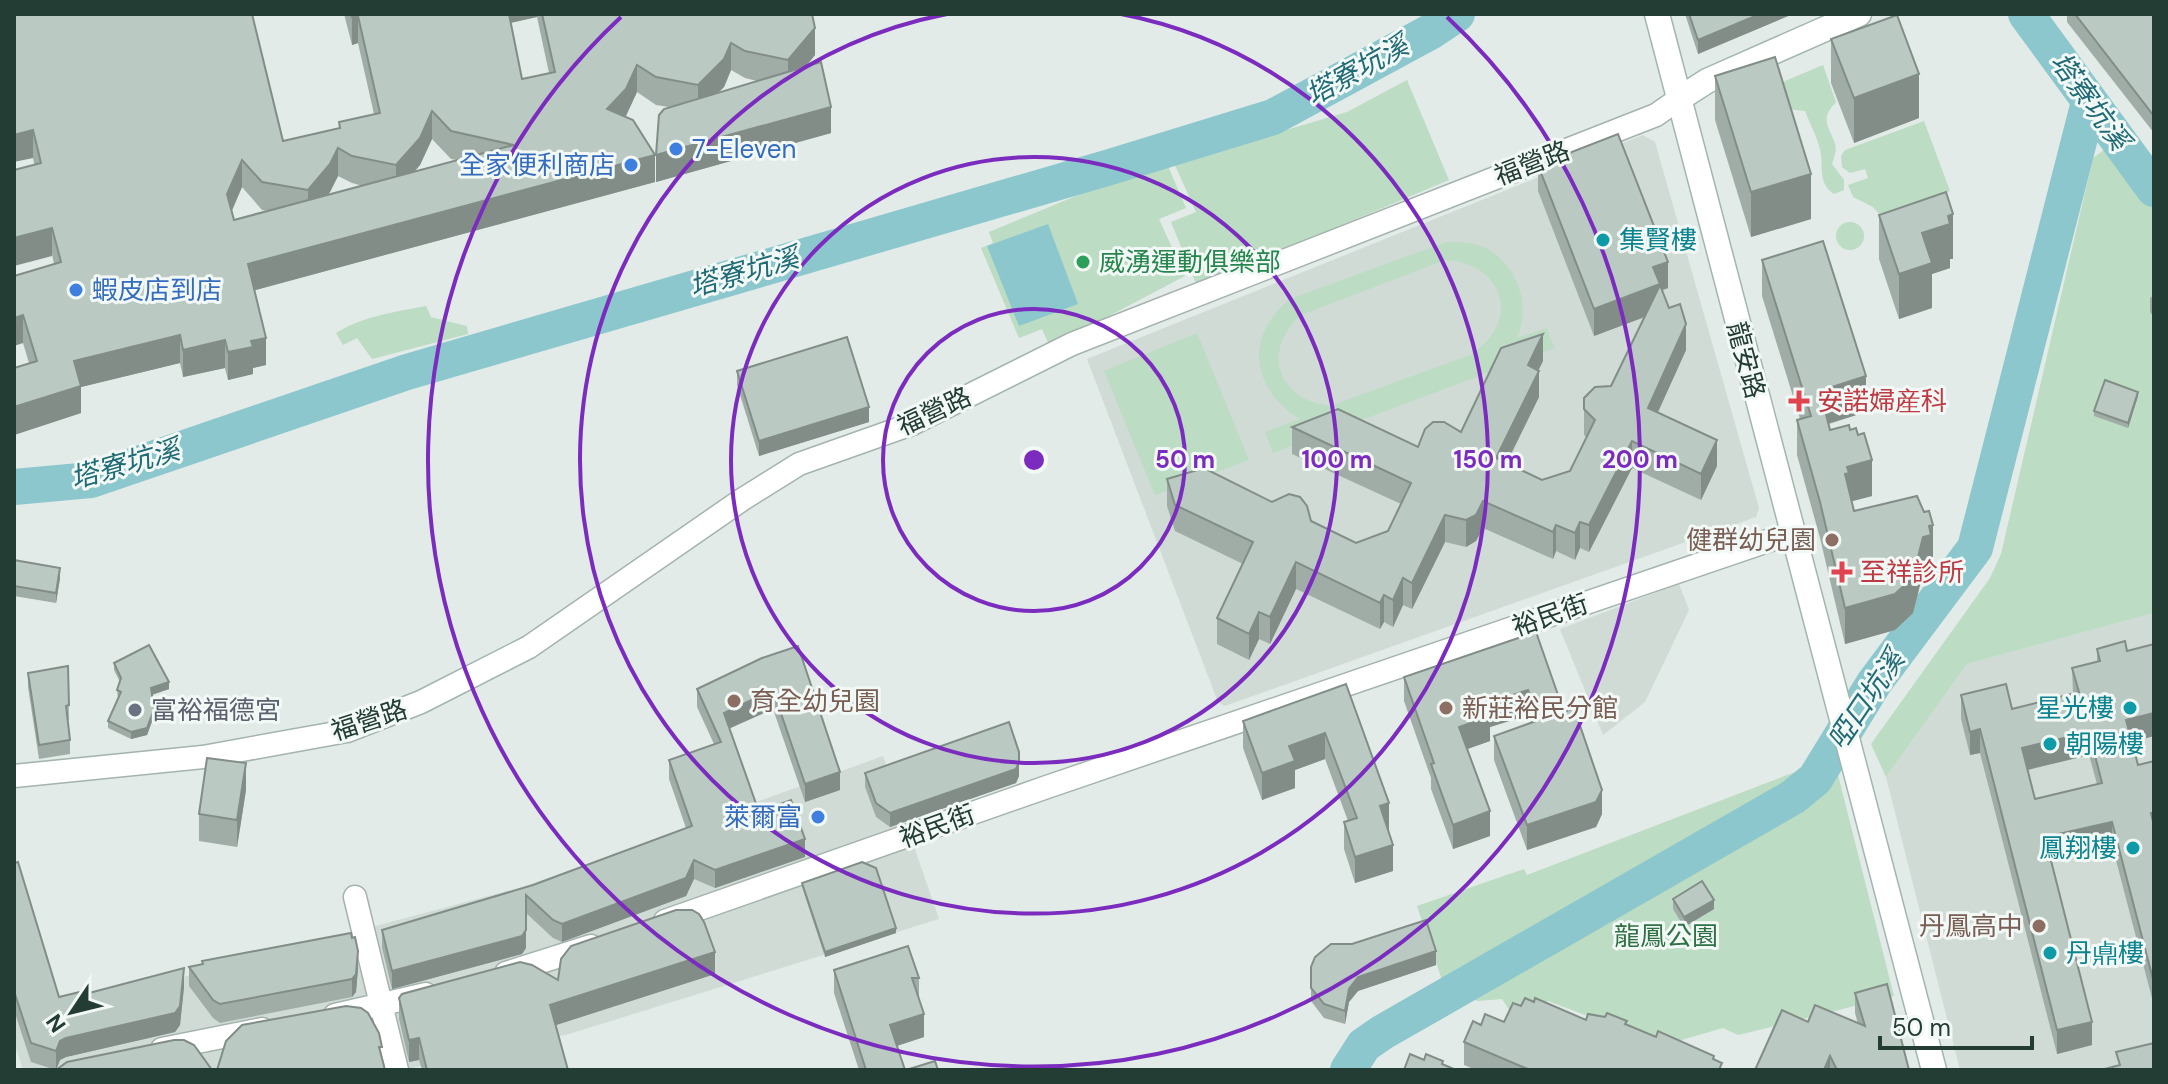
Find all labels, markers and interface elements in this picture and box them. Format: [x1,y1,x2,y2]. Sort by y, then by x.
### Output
water label: 塔寮坑溪 [1299,25,1418,113]
water label: 塔寮坑溪 [2042,45,2140,160]
place label: 7-Eleven [692,132,797,166]
street label: 福營路 [1489,133,1575,193]
marker: 7-Eleven [667,140,685,158]
place label: 全家便利商店 [459,148,615,182]
marker: 全家便利商店 [622,156,640,174]
place label: 集賢樓 [1619,223,1697,257]
marker: 集賢樓 [1594,231,1612,249]
water label: 塔寮坑溪 [685,238,807,305]
place label: 威湧運動俱樂部 [1099,245,1281,279]
marker: 威湧運動俱樂部 [1074,253,1092,271]
place label: 蝦皮店到店 [92,273,222,307]
marker: 蝦皮店到店 [67,281,85,299]
street label: 龍安路 [1719,318,1773,402]
street label: 福營路 [891,379,977,443]
place label: 安諾婦産科 [1817,384,1947,418]
marker: 安諾婦産科 [1788,390,1810,412]
water label: 塔寮坑溪 [66,430,188,497]
text: 50 m [1155,444,1215,475]
text: 100 m [1302,444,1372,475]
text: 150 m [1454,444,1522,475]
text: 200 m [1602,444,1678,475]
centre of rings [1020,446,1048,474]
place label: 健群幼兒園 [1686,523,1816,557]
marker: 健群幼兒園 [1823,531,1841,549]
place label: 至祥診所 [1860,555,1964,589]
marker: 至祥診所 [1831,561,1853,583]
street label: 裕民街 [1508,586,1592,644]
water label: 啞口坑溪 [1819,640,1915,757]
place label: 育全幼兒園 [750,684,880,718]
place label: 新莊裕民分館 [1462,691,1618,725]
place label: 星光樓 [2036,691,2114,725]
street label: 福營路 [327,692,411,748]
marker: 育全幼兒園 [725,692,743,710]
place label: 富裕福德宮 [151,693,281,727]
marker: 新莊裕民分館 [1437,699,1455,717]
marker: 星光樓 [2121,699,2139,717]
marker: 富裕福德宮 [126,701,144,719]
place label: 朝陽樓 [2066,727,2144,761]
marker: 朝陽樓 [2041,735,2059,753]
street label: 裕民街 [895,797,979,855]
place label: 萊爾富 [724,800,802,834]
marker: 萊爾富 [809,808,827,826]
place label: 鳳翔樓 [2039,831,2117,865]
marker: 鳳翔樓 [2124,839,2142,857]
place label: 丹鳳高中 [1919,909,2023,943]
marker: 丹鳳高中 [2030,917,2048,935]
park label: 龍鳳公園 [1614,919,1718,953]
place label: 丹鼑樓 [2066,936,2144,970]
marker: 丹鼑樓 [2041,944,2059,962]
north arrow [32,972,112,1052]
scale bar [1880,1000,2032,1050]
text: N [40,1008,73,1038]
text: 50 m [1892,1012,1951,1043]

